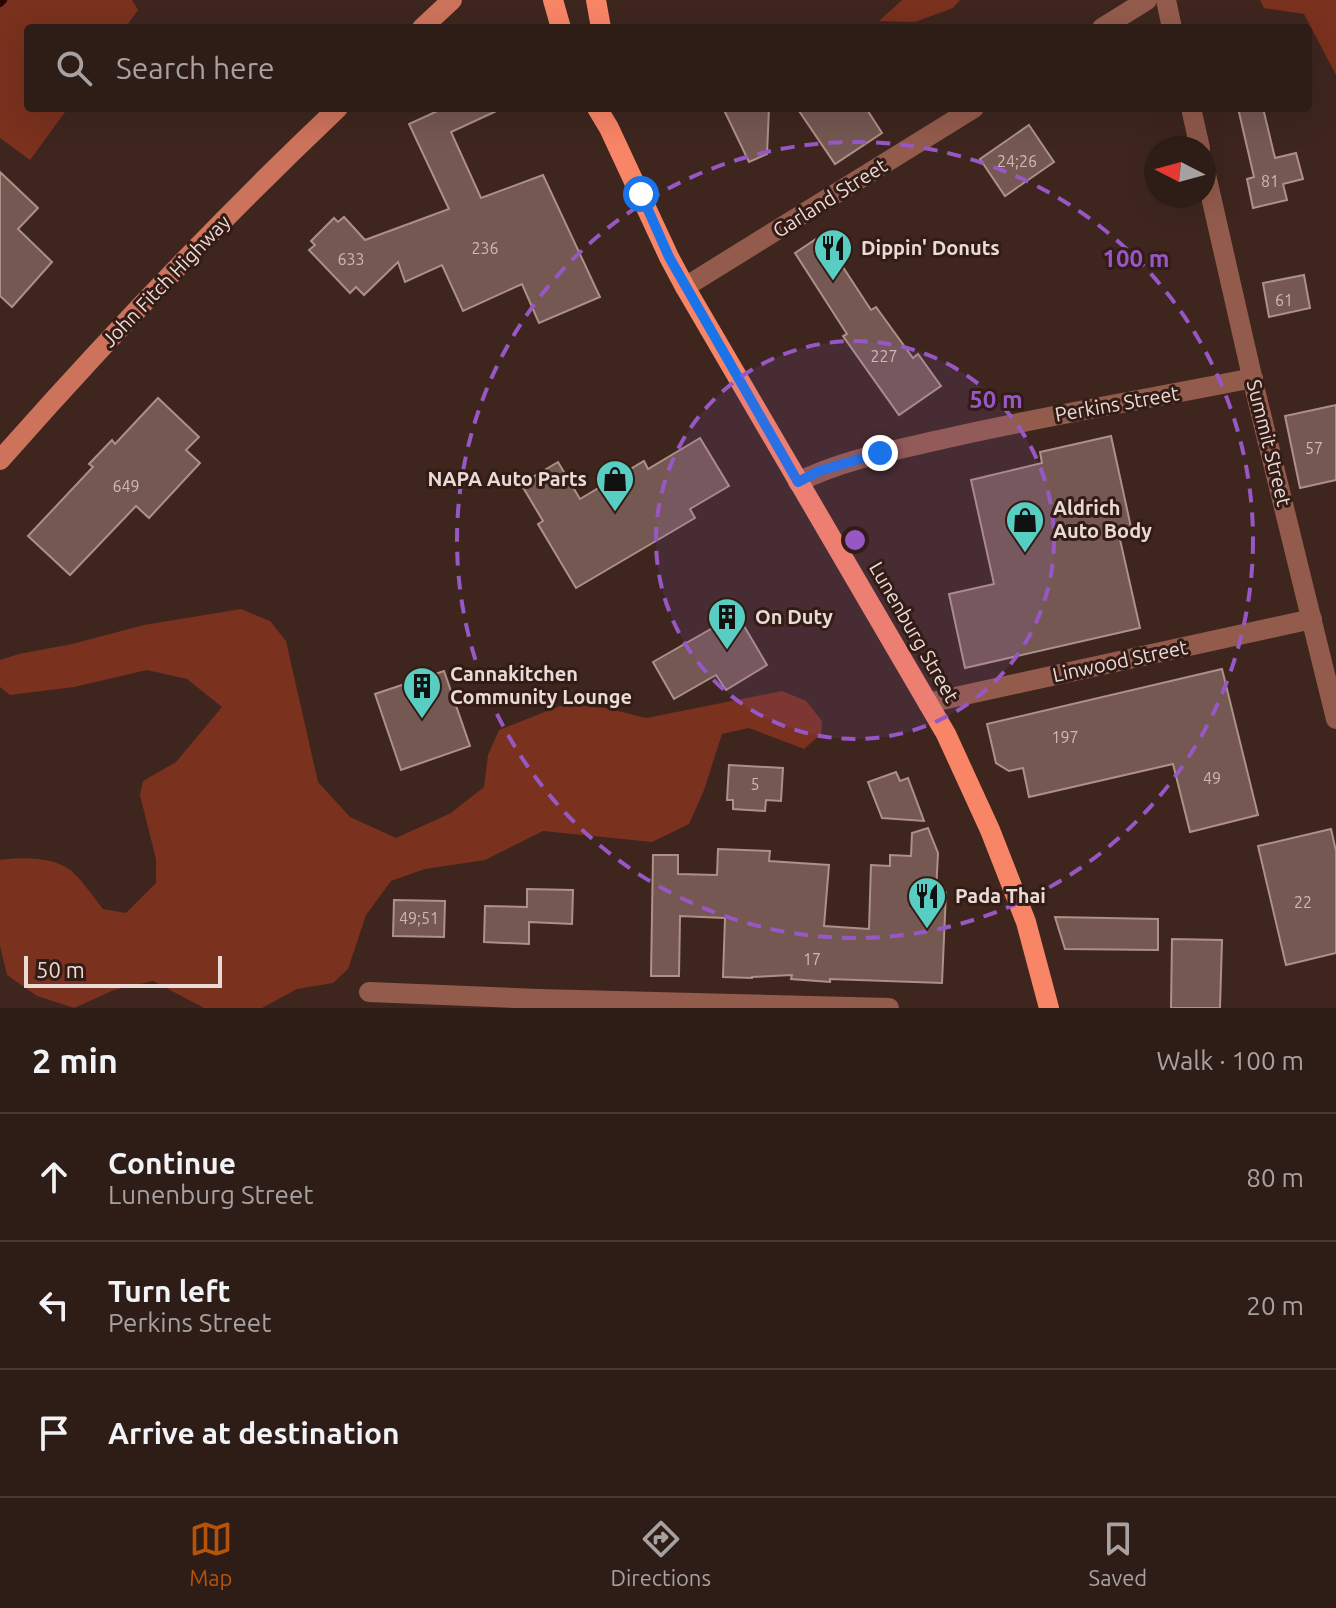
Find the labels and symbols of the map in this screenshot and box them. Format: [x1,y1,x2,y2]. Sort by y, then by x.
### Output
north arrow [1144,136,1216,208]
house number: 24;26 [997,152,1037,170]
street label: Garland Street [768,153,891,242]
house number: 81 [1261,172,1279,190]
route start [623,176,659,212]
street label: John Fitch Highway [97,210,235,351]
restaurant icon: Dippin' Donuts [812,227,854,282]
place label: Dippin' Donuts [861,236,1000,259]
house number: 236 [471,239,499,257]
text: 100 m [1103,245,1169,272]
house number: 633 [337,250,365,268]
house number: 61 [1275,291,1293,309]
house number: 227 [870,347,898,365]
street label: Summit Street [1243,377,1296,509]
street label: Perkins Street [1053,381,1181,426]
text: 50 m [969,386,1023,413]
route end [862,435,898,471]
house number: 57 [1305,439,1323,457]
shop icon: NAPA Auto Parts [594,458,636,513]
place label: NAPA Auto Parts [427,467,587,490]
house number: 649 [112,477,140,495]
place label: Aldrich Auto Body [1053,496,1152,542]
shop icon: Aldrich Auto Body [1004,499,1046,554]
centre of rings [841,526,869,554]
street label: Lunenburg Street [865,558,964,706]
building icon: On Duty [706,596,748,651]
place label: On Duty [755,605,833,628]
street label: Linwood Street [1050,635,1190,686]
place label: Cannakitchen Community Lounge [450,662,632,708]
building icon: Cannakitchen Community Lounge [401,665,443,720]
house number: 197 [1051,728,1079,746]
house number: 49 [1203,769,1221,787]
house number: 5 [750,775,760,793]
restaurant icon: Pada Thai [906,875,948,930]
place label: Pada Thai [955,884,1046,907]
house number: 22 [1294,893,1312,911]
house number: 49;51 [399,909,439,927]
house number: 17 [803,950,821,968]
scale bar [24,952,222,988]

